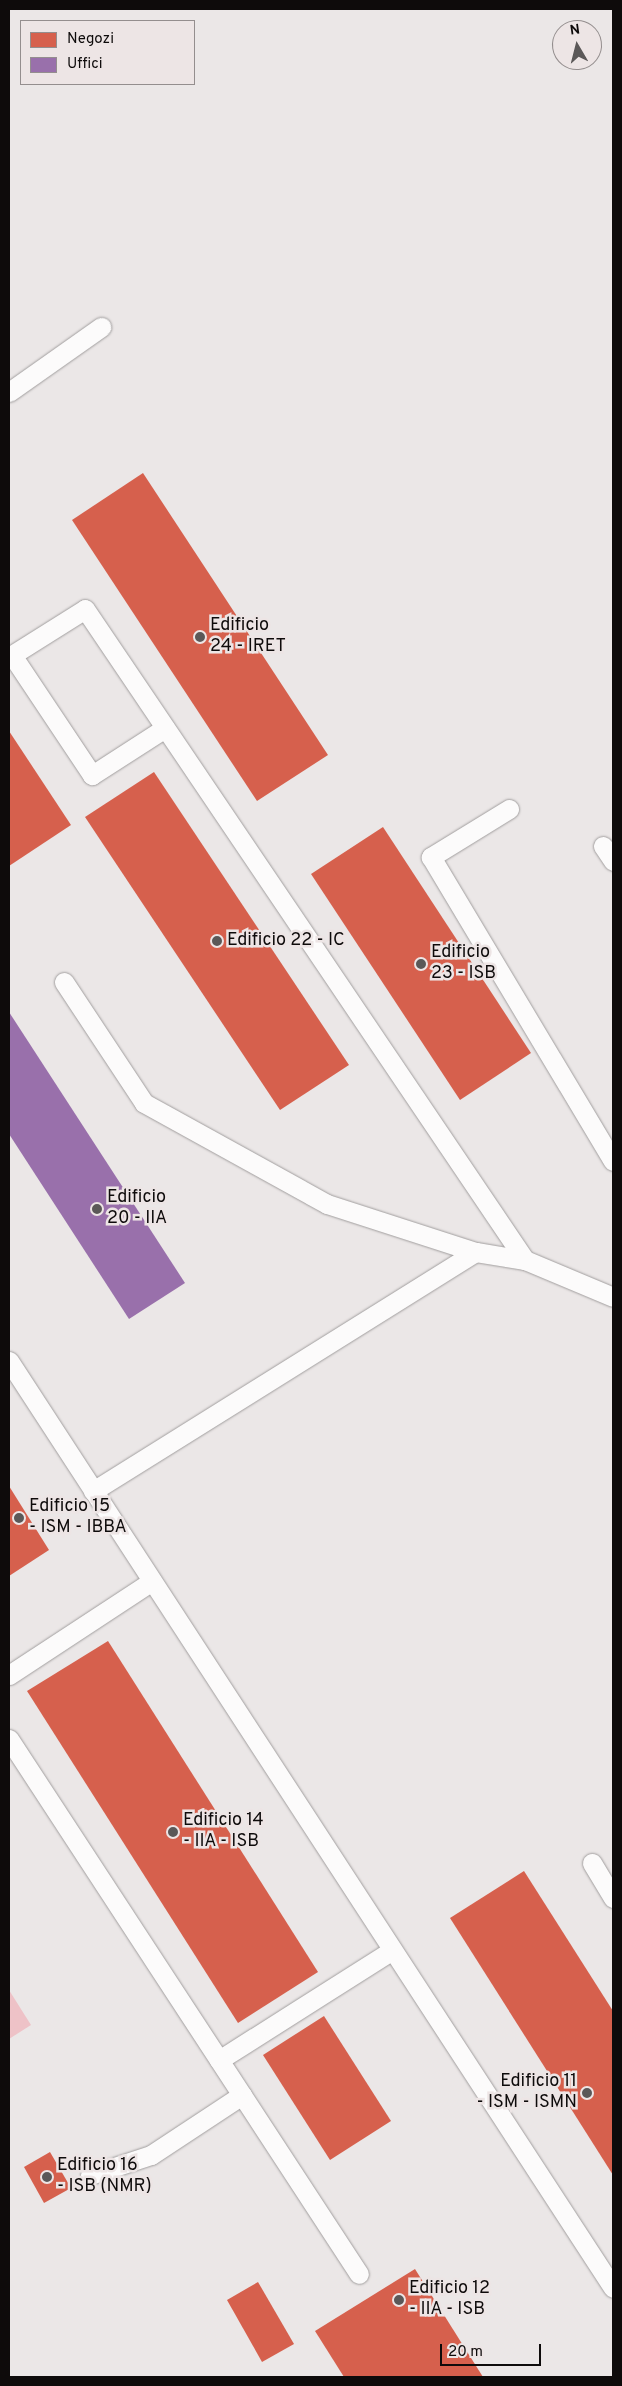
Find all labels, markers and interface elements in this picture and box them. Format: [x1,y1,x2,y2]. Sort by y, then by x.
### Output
legend [20,20,195,85]
north arrow [552,20,602,70]
text: N [569,22,581,40]
text: Negozi [67,30,114,49]
text: Uffici [67,55,103,74]
place label: Edificio 24 - IRET [210,616,286,659]
marker: Edificio 24 - IRET [194,631,206,643]
place label: Edificio 22 - IC [227,930,345,952]
marker: Edificio 22 - IC [211,935,223,947]
place label: Edificio 23 - ISB [431,943,496,986]
marker: Edificio 23 - ISB [415,958,427,970]
place label: Edificio 20 - IIA [107,1188,167,1230]
marker: Edificio 20 - IIA [91,1203,103,1215]
place label: Edificio 15 - ISM - IBBA [29,1497,127,1540]
marker: Edificio 15 - ISM - IBBA [13,1512,25,1524]
place label: Edificio 14 - IIA - ISB [183,1811,264,1854]
marker: Edificio 14 - IIA - ISB [167,1826,179,1838]
place label: Edificio 11 - ISM - ISMN [477,2072,577,2114]
marker: Edificio 11 - ISM - ISMN [581,2087,593,2099]
place label: Edificio 16 - ISB (NMR) [57,2156,152,2198]
marker: Edificio 16 - ISB (NMR) [41,2171,53,2183]
place label: Edificio 12 - IIA - ISB [409,2279,490,2322]
marker: Edificio 12 - IIA - ISB [393,2294,405,2306]
scale bar [442,2334,543,2366]
text: 20 m [448,2343,483,2362]

